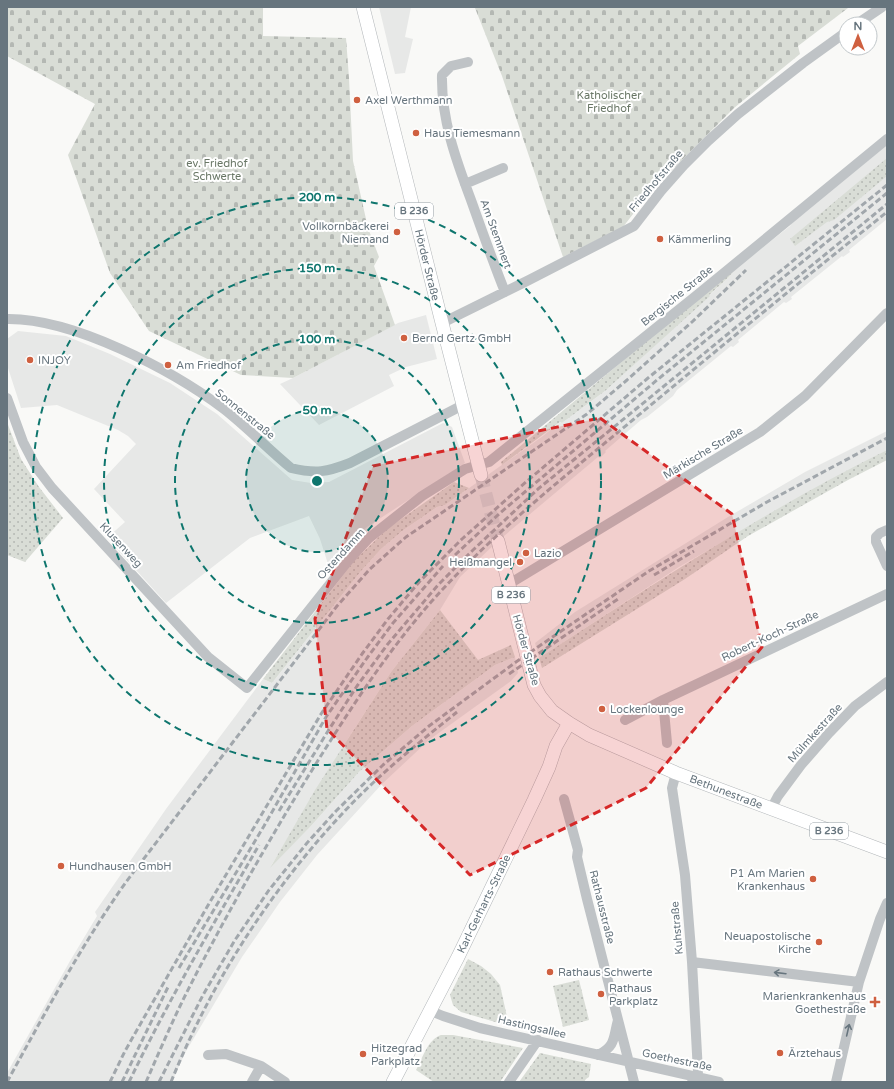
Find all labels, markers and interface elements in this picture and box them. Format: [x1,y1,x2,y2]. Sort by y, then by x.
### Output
north arrow [838,16,878,56]
text: N [854,20,862,33]
park label: Katholischer Friedhof [577,89,642,115]
place label: Axel Werthmann [365,94,452,107]
marker: Axel Werthmann [352,95,362,105]
place label: Haus Tiemesmann [424,127,520,140]
marker: Haus Tiemesmann [411,128,421,138]
street label: Friedhofstraße [626,147,686,215]
park label: ev. Friedhof Schwerte [186,157,248,183]
text: 200 m [299,190,335,204]
street label: Am Stemmert [477,198,515,270]
road number: B 236 [395,203,433,219]
place label: Vollkornbäckerei Niemand [302,220,389,246]
marker: Vollkornbäckerei Niemand [392,227,402,237]
street label: Hörder Straße [412,228,442,302]
place label: Kämmerling [668,233,731,246]
marker: Kämmerling [655,234,665,244]
text: 150 m [299,261,335,275]
street label: Bergische Straße [639,263,715,329]
text: 100 m [299,332,335,346]
place label: Bernd Gertz GmbH [412,332,511,345]
marker: Bernd Gertz GmbH [399,333,409,343]
place label: INJOY [38,354,71,367]
marker: INJOY [25,355,35,365]
place label: Am Friedhof [176,359,242,372]
marker: Am Friedhof [163,360,173,370]
street label: Sonnenstraße [213,386,277,442]
text: 50 m [302,403,332,417]
street label: Märkische Straße [661,424,745,482]
centre of rings [310,474,324,488]
street label: Klusenweg [97,520,145,570]
street label: Ostendamm [315,526,367,582]
place label: Lazio [534,547,562,560]
marker: Lazio [521,548,531,558]
place label: Heißmangel [449,556,512,569]
marker: Heißmangel [515,557,525,567]
road number: B 236 [492,587,530,603]
street label: Robert-Koch-Straße [719,608,821,664]
street label: Hörder Straße [510,613,542,687]
street label: Mülmkestraße [785,701,845,765]
place label: Lockenlounge [610,703,684,716]
marker: Lockenlounge [597,704,607,714]
street label: Bethunestraße [688,772,764,812]
road number: B 236 [810,823,848,839]
street label: Karl-Gerharts-Straße [454,853,514,955]
place label: Hundhausen GmbH [69,860,172,873]
marker: Hundhausen GmbH [56,861,66,871]
place label: P1 Am Marien Krankenhaus [730,867,805,893]
street label: Rathausstraße [587,869,617,945]
marker: P1 Am Marien Krankenhaus [808,874,818,884]
street label: Kuhstraße [668,901,686,955]
place label: Neuapostolische Kirche [724,930,811,956]
marker: Neuapostolische Kirche [814,937,824,947]
place label: Rathaus Schwerte [558,966,652,979]
marker: Rathaus Schwerte [545,967,555,977]
one-way arrow [774,969,787,976]
place label: Rathaus Parkplatz [609,982,658,1008]
marker: Rathaus Parkplatz [596,989,606,999]
place label: Marienkrankenhaus Goethestraße [763,990,866,1016]
marker: Marienkrankenhaus Goethestraße [869,996,881,1008]
street label: Hastingsallee [497,1013,567,1041]
one-way arrow [845,1024,852,1037]
place label: Hitzegrad Parkplatz [371,1042,422,1068]
street label: Goethestraße [641,1046,713,1074]
place label: Ärztehaus [788,1047,841,1060]
marker: Ärztehaus [775,1048,785,1058]
marker: Hitzegrad Parkplatz [358,1049,368,1059]

